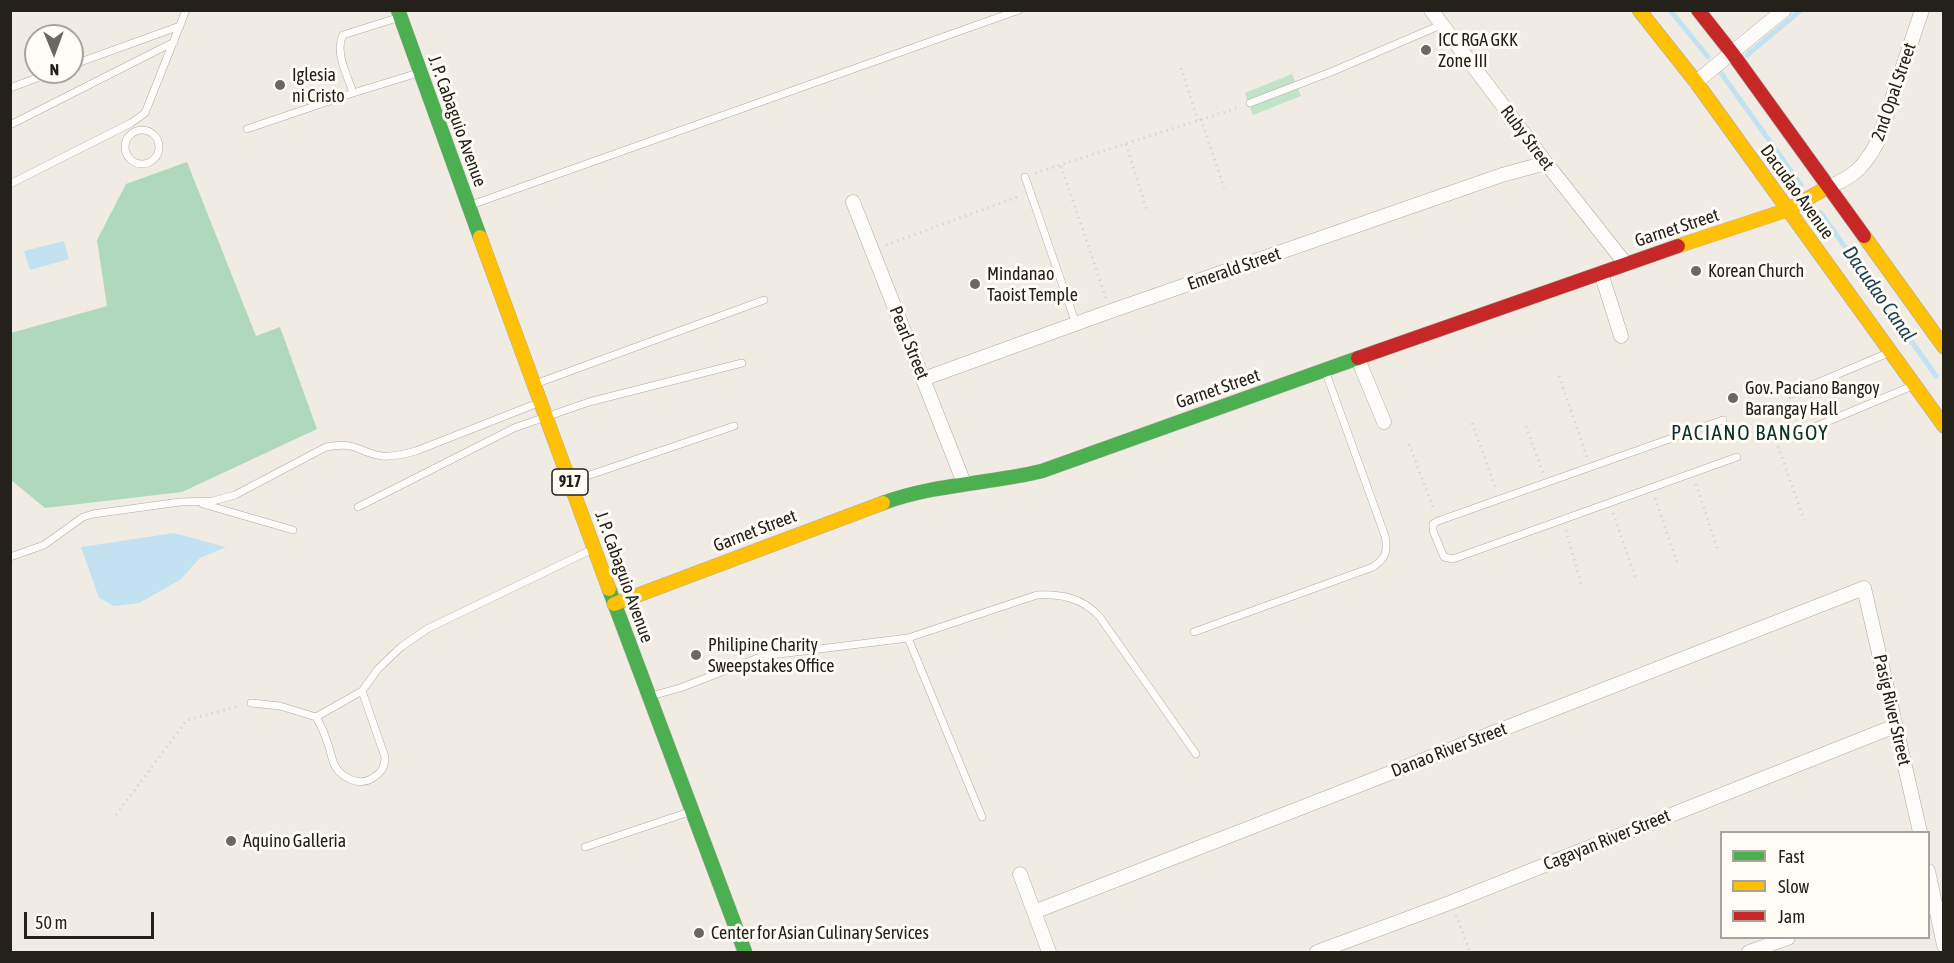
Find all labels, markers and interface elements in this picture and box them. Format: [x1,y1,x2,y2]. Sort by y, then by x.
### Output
north arrow [24,24,84,84]
place label: ICC RGA GKK Zone III [1438,29,1518,72]
street label: 2nd Opal Street [1867,40,1921,144]
marker: ICC RGA GKK Zone III [1419,43,1433,57]
street label: J. P. Cabaguio Avenue [423,52,491,190]
text: N [49,61,59,79]
place label: Iglesia ni Cristo [292,64,345,106]
marker: Iglesia ni Cristo [273,78,287,92]
street label: Ruby Street [1496,101,1558,175]
street label: Dacudao Avenue [1756,141,1838,243]
street label: Garnet Street [1632,204,1722,252]
water label: Dacudao Canal [1837,242,1921,346]
street label: Emerald Street [1185,243,1283,295]
place label: Korean Church [1708,260,1804,282]
place label: Mindanao Taoist Temple [987,263,1078,306]
marker: Korean Church [1689,264,1703,278]
marker: Mindanao Taoist Temple [968,277,982,291]
street label: Pearl Street [885,303,933,383]
street label: Garnet Street [1173,365,1263,413]
place label: Gov. Paciano Bangoy Barangay Hall [1745,377,1880,420]
marker: Gov. Paciano Bangoy Barangay Hall [1726,391,1740,405]
district label: PACIANO BANGOY [1671,420,1829,446]
road number: 917 [552,469,588,495]
street label: Garnet Street [710,505,800,557]
street label: J. P. Cabaguio Avenue [590,508,658,646]
place label: Philipine Charity Sweepstakes Office [708,634,834,676]
marker: Philipine Charity Sweepstakes Office [689,648,703,662]
street label: Pasig River Street [1869,652,1915,768]
street label: Danao River Street [1388,718,1510,782]
street label: Cagayan River Street [1540,805,1674,875]
place label: Aquino Galleria [243,830,346,852]
legend [1720,831,1930,939]
marker: Aquino Galleria [224,834,238,848]
text: Fast [1778,846,1805,867]
text: Slow [1778,876,1809,897]
scale bar [27,900,158,938]
text: Jam [1778,906,1805,927]
text: 50 m [35,912,67,933]
place label: Center for Asian Culinary Services [711,922,929,944]
marker: Center for Asian Culinary Services [692,926,706,940]

